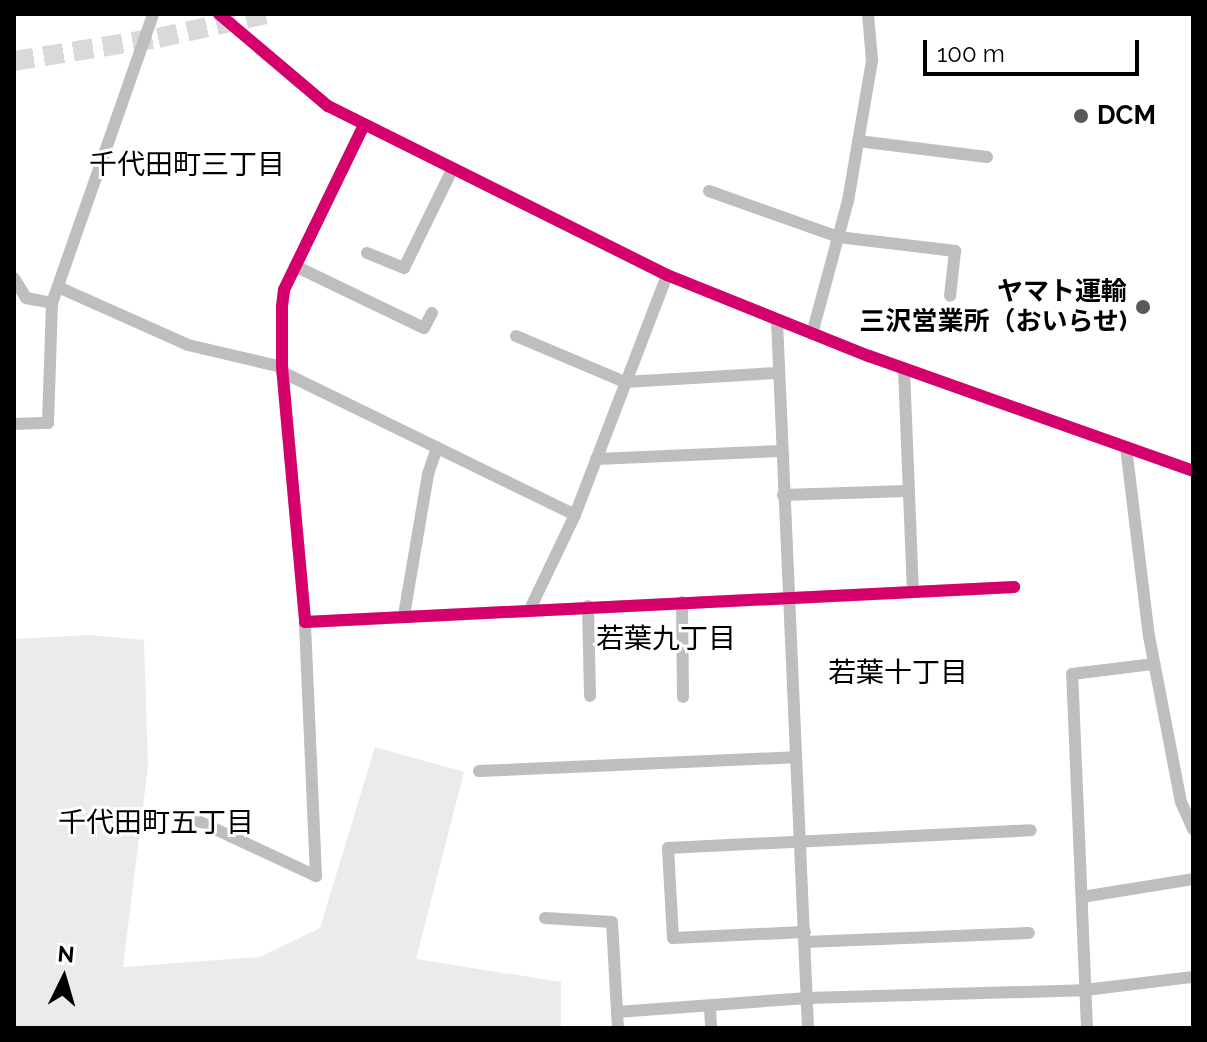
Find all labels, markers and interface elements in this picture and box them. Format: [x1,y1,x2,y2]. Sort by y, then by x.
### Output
scale bar [927,24,1143,74]
text: 100 m [937,39,1005,68]
place label: DCM [1097,100,1156,132]
marker: DCM [1072,107,1090,125]
district label: 千代田町三丁目 [89,148,285,182]
place label: ヤマト運輸 三沢営業所（おいらせ) [859,276,1127,338]
marker: ヤマト運輸 三沢営業所（おいらせ) [1134,298,1152,316]
district label: 若葉九丁目 [596,622,736,656]
district label: 若葉十丁目 [828,656,968,690]
district label: 千代田町五丁目 [58,806,254,840]
north arrow [24,938,104,1018]
text: N [57,940,76,968]

